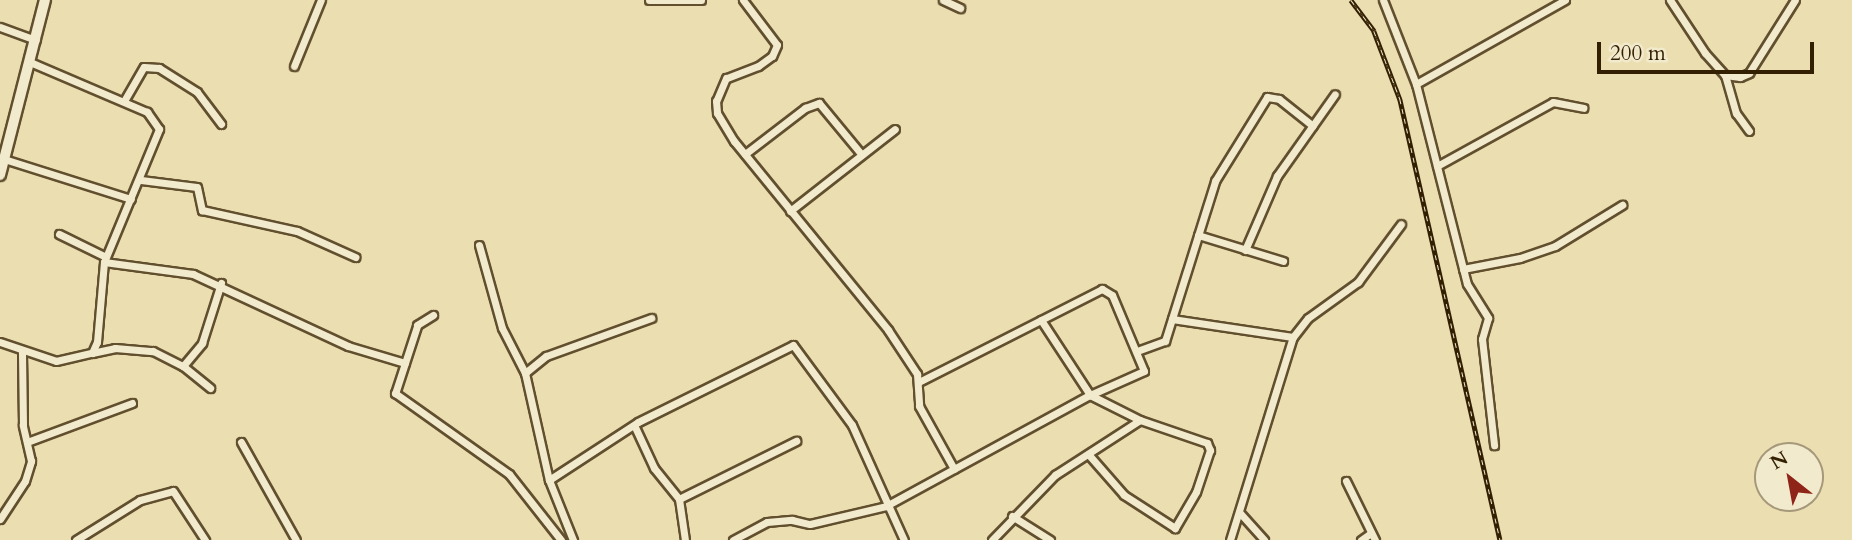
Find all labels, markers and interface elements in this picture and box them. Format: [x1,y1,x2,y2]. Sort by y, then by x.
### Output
scale bar [1600,28,1817,72]
text: 200 m [1610,39,1666,68]
north arrow [1754,442,1824,512]
text: N [1765,445,1793,476]

